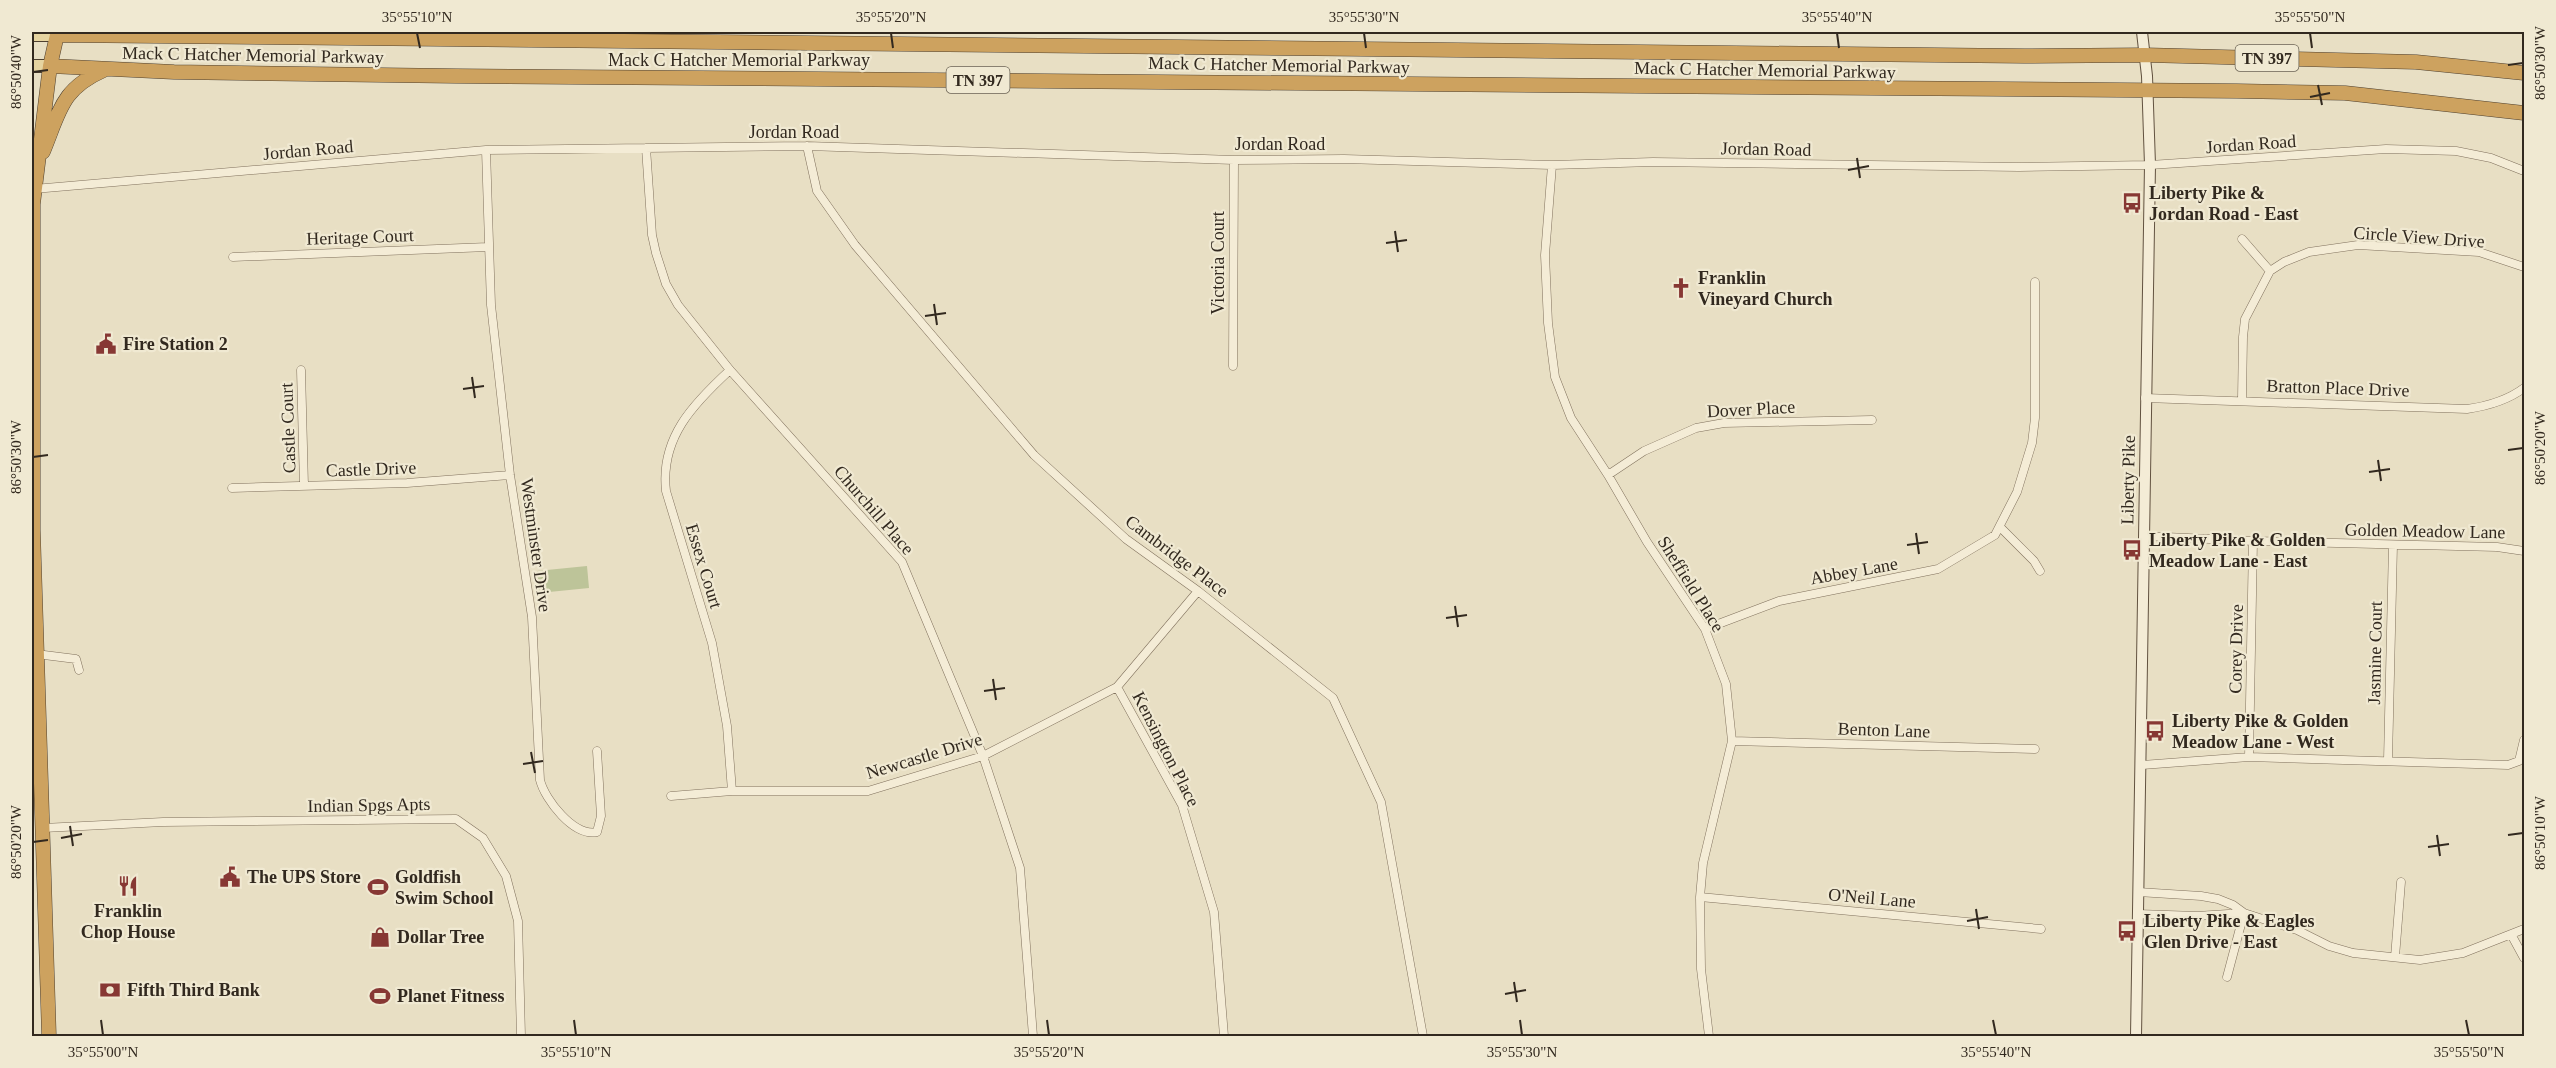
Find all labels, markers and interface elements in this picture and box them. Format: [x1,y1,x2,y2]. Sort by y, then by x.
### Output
text: 35°55'10"N [382,9,452,25]
text: 35°55'20"N [856,9,926,25]
text: 35°55'30"N [1329,9,1399,25]
text: 35°55'40"N [1802,9,1872,25]
text: 35°55'50"N [2275,9,2345,25]
text: 86°50'30"W [2532,25,2548,100]
text: 86°50'40"W [8,34,24,109]
street label: Mack C Hatcher Memorial Parkway [122,43,384,67]
road number: TN 397 [2236,45,2298,71]
street label: Mack C Hatcher Memorial Parkway [608,50,870,70]
street label: Mack C Hatcher Memorial Parkway [1148,53,1410,77]
street label: Mack C Hatcher Memorial Parkway [1634,58,1896,82]
road number: TN 397 [946,67,1010,93]
street label: Jordan Road [749,122,839,142]
street label: Jordan Road [2205,131,2297,157]
street label: Jordan Road [1235,134,1325,154]
street label: Jordan Road [262,136,354,164]
street label: Jordan Road [1721,138,1811,160]
place label: Liberty Pike & Jordan Road - East [2149,183,2299,224]
bus stop icon: Liberty Pike & Jordan Road - East [2120,191,2144,215]
street label: Victoria Court [1208,211,1228,315]
street label: Circle View Drive [2353,222,2485,252]
street label: Heritage Court [306,225,414,249]
place label: Franklin Vineyard Church [1698,268,1833,309]
church icon: Franklin Vineyard Church [1669,276,1693,300]
public building icon: Fire Station 2 [94,332,118,356]
place label: Fire Station 2 [123,334,228,354]
street label: Bratton Place Drive [2266,376,2410,400]
street label: Castle Court [276,382,300,474]
street label: Dover Place [1706,397,1796,421]
text: 86°50'20"W [2532,410,2548,485]
text: 86°50'30"W [8,419,24,494]
street label: Liberty Pike [2117,435,2139,525]
street label: Castle Drive [325,457,417,481]
street label: Churchill Place [830,461,918,559]
street label: Westminster Drive [517,477,555,613]
street label: Cambridge Place [1122,511,1232,601]
street label: Golden Meadow Lane [2344,520,2506,542]
street label: Essex Court [682,521,726,611]
place label: Liberty Pike & Golden Meadow Lane - East [2149,530,2326,571]
street label: Sheffield Place [1654,532,1728,636]
bus stop icon: Liberty Pike & Golden Meadow Lane - East [2120,538,2144,562]
street label: Abbey Lane [1809,553,1899,589]
street label: Jasmine Court [2364,601,2386,705]
street label: Corey Drive [2225,604,2247,694]
street label: Kensington Place [1128,688,1204,810]
place label: Liberty Pike & Golden Meadow Lane - West [2172,711,2349,752]
street label: Benton Lane [1837,718,1931,742]
bus stop icon: Liberty Pike & Golden Meadow Lane - West [2143,719,2167,743]
street label: Newcastle Drive [863,729,985,783]
street label: Indian Spgs Apts [307,794,431,816]
text: 86°50'10"W [2532,795,2548,870]
text: 86°50'20"W [8,804,24,879]
public building icon: The UPS Store [218,865,242,889]
place label: The UPS Store [247,867,361,887]
place label: Goldfish Swim School [395,867,494,908]
restaurant icon: Franklin Chop House [116,874,140,898]
sports icon: Goldfish Swim School [366,875,390,899]
street label: O'Neil Lane [1827,884,1917,912]
place label: Franklin Chop House [81,901,175,942]
place label: Liberty Pike & Eagles Glen Drive - East [2144,911,2314,952]
bus stop icon: Liberty Pike & Eagles Glen Drive - East [2115,919,2139,943]
shop icon: Dollar Tree [368,925,392,949]
place label: Dollar Tree [397,927,484,947]
bank icon: Fifth Third Bank [98,978,122,1002]
place label: Fifth Third Bank [127,980,260,1000]
sports icon: Planet Fitness [368,984,392,1008]
place label: Planet Fitness [397,986,505,1006]
text: 35°55'00"N [68,1044,138,1060]
text: 35°55'10"N [541,1044,611,1060]
text: 35°55'20"N [1014,1044,1084,1060]
text: 35°55'30"N [1487,1044,1557,1060]
text: 35°55'40"N [1961,1044,2031,1060]
text: 35°55'50"N [2434,1044,2504,1060]

